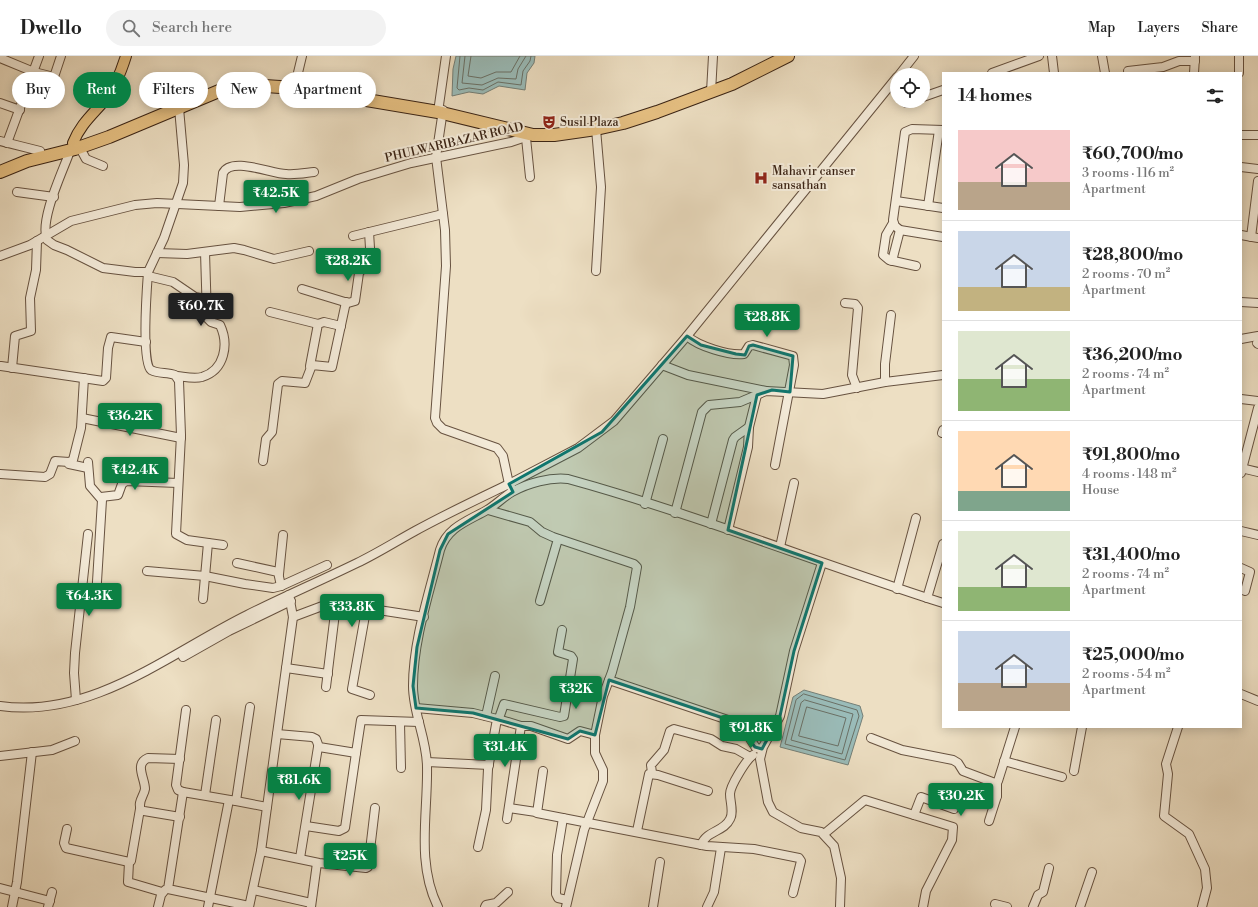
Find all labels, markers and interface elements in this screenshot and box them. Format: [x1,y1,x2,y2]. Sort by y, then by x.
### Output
search box [106,10,386,46]
text: Dwello [20,16,82,40]
icon: search [120,17,142,39]
text: Search here [152,18,232,37]
text: Map [1088,19,1115,37]
text: Layers [1137,19,1180,37]
text: Share [1202,19,1238,37]
map controls [890,68,930,108]
button: locate [890,68,930,108]
chip: Buy [12,72,65,108]
chip: Rent [73,72,131,108]
chip: Filters [139,72,208,108]
chip: New [216,72,271,108]
chip: Apartment [279,72,376,108]
text: 14 homes [958,85,1032,107]
icon: filters [1204,85,1226,107]
theatre icon: Susil Plaza [541,114,557,130]
place label: Susil Plaza [560,115,620,130]
street label: PHULWARIBAZAR ROAD [383,119,525,166]
text: ₹60,700/mo [1082,143,1184,165]
icon: home [990,146,1038,194]
place label: Mahavir canser sansathan [772,164,855,193]
text: 3 rooms · 116 m² [1082,165,1174,181]
hospital icon: Mahavir canser sansathan [753,170,769,186]
pin: ₹42.5K [243,180,309,214]
text: Apartment [1082,181,1146,197]
text: ₹42.5K [253,185,299,201]
text: ₹28,800/mo [1082,244,1183,266]
icon: home [990,247,1038,295]
pin: ₹28.2K [315,248,381,282]
text: ₹28.2K [325,253,371,269]
text: 2 rooms · 70 m² [1082,266,1170,282]
text: Apartment [1082,282,1146,298]
pin: ₹60.7K [168,293,234,327]
text: ₹60.7K [177,298,225,314]
pin: ₹28.8K [734,304,800,338]
text: ₹28.8K [744,309,790,325]
text: ₹36,200/mo [1082,344,1183,366]
icon: home [990,347,1038,395]
text: 2 rooms · 74 m² [1082,366,1169,382]
text: Apartment [1082,382,1146,398]
pin: ₹36.2K [97,403,163,437]
text: ₹36.2K [107,408,153,424]
text: ₹91,800/mo [1082,444,1180,466]
icon: home [990,447,1038,495]
pin: ₹42.4K [102,457,168,491]
text: ₹42.4K [111,462,159,478]
text: 4 rooms · 148 m² [1082,466,1176,482]
text: House [1082,482,1119,498]
text: ₹31,400/mo [1082,544,1181,566]
icon: home [990,547,1038,595]
text: 2 rooms · 74 m² [1082,566,1169,582]
text: Apartment [1082,582,1146,598]
pin: ₹64.3K [56,583,122,617]
text: ₹64.3K [66,588,112,604]
pin: ₹33.8K [319,594,385,628]
text: ₹33.8K [329,599,375,615]
text: ₹25,000/mo [1082,644,1184,666]
icon: home [990,647,1038,695]
text: 2 rooms · 54 m² [1082,666,1171,682]
pin: ₹32K [552,676,600,710]
text: ₹32K [559,681,593,697]
text: Apartment [1082,682,1146,698]
pin: ₹91.8K [718,715,784,749]
text: ₹91.8K [729,720,773,736]
pin: ₹31.4K [472,734,538,768]
text: ₹31.4K [483,739,527,755]
pin: ₹81.6K [266,767,332,801]
text: ₹81.6K [277,772,321,788]
pin: ₹30.2K [928,783,994,817]
text: ₹30.2K [937,788,985,804]
pin: ₹25K [326,843,374,877]
text: ₹25K [333,848,367,864]

